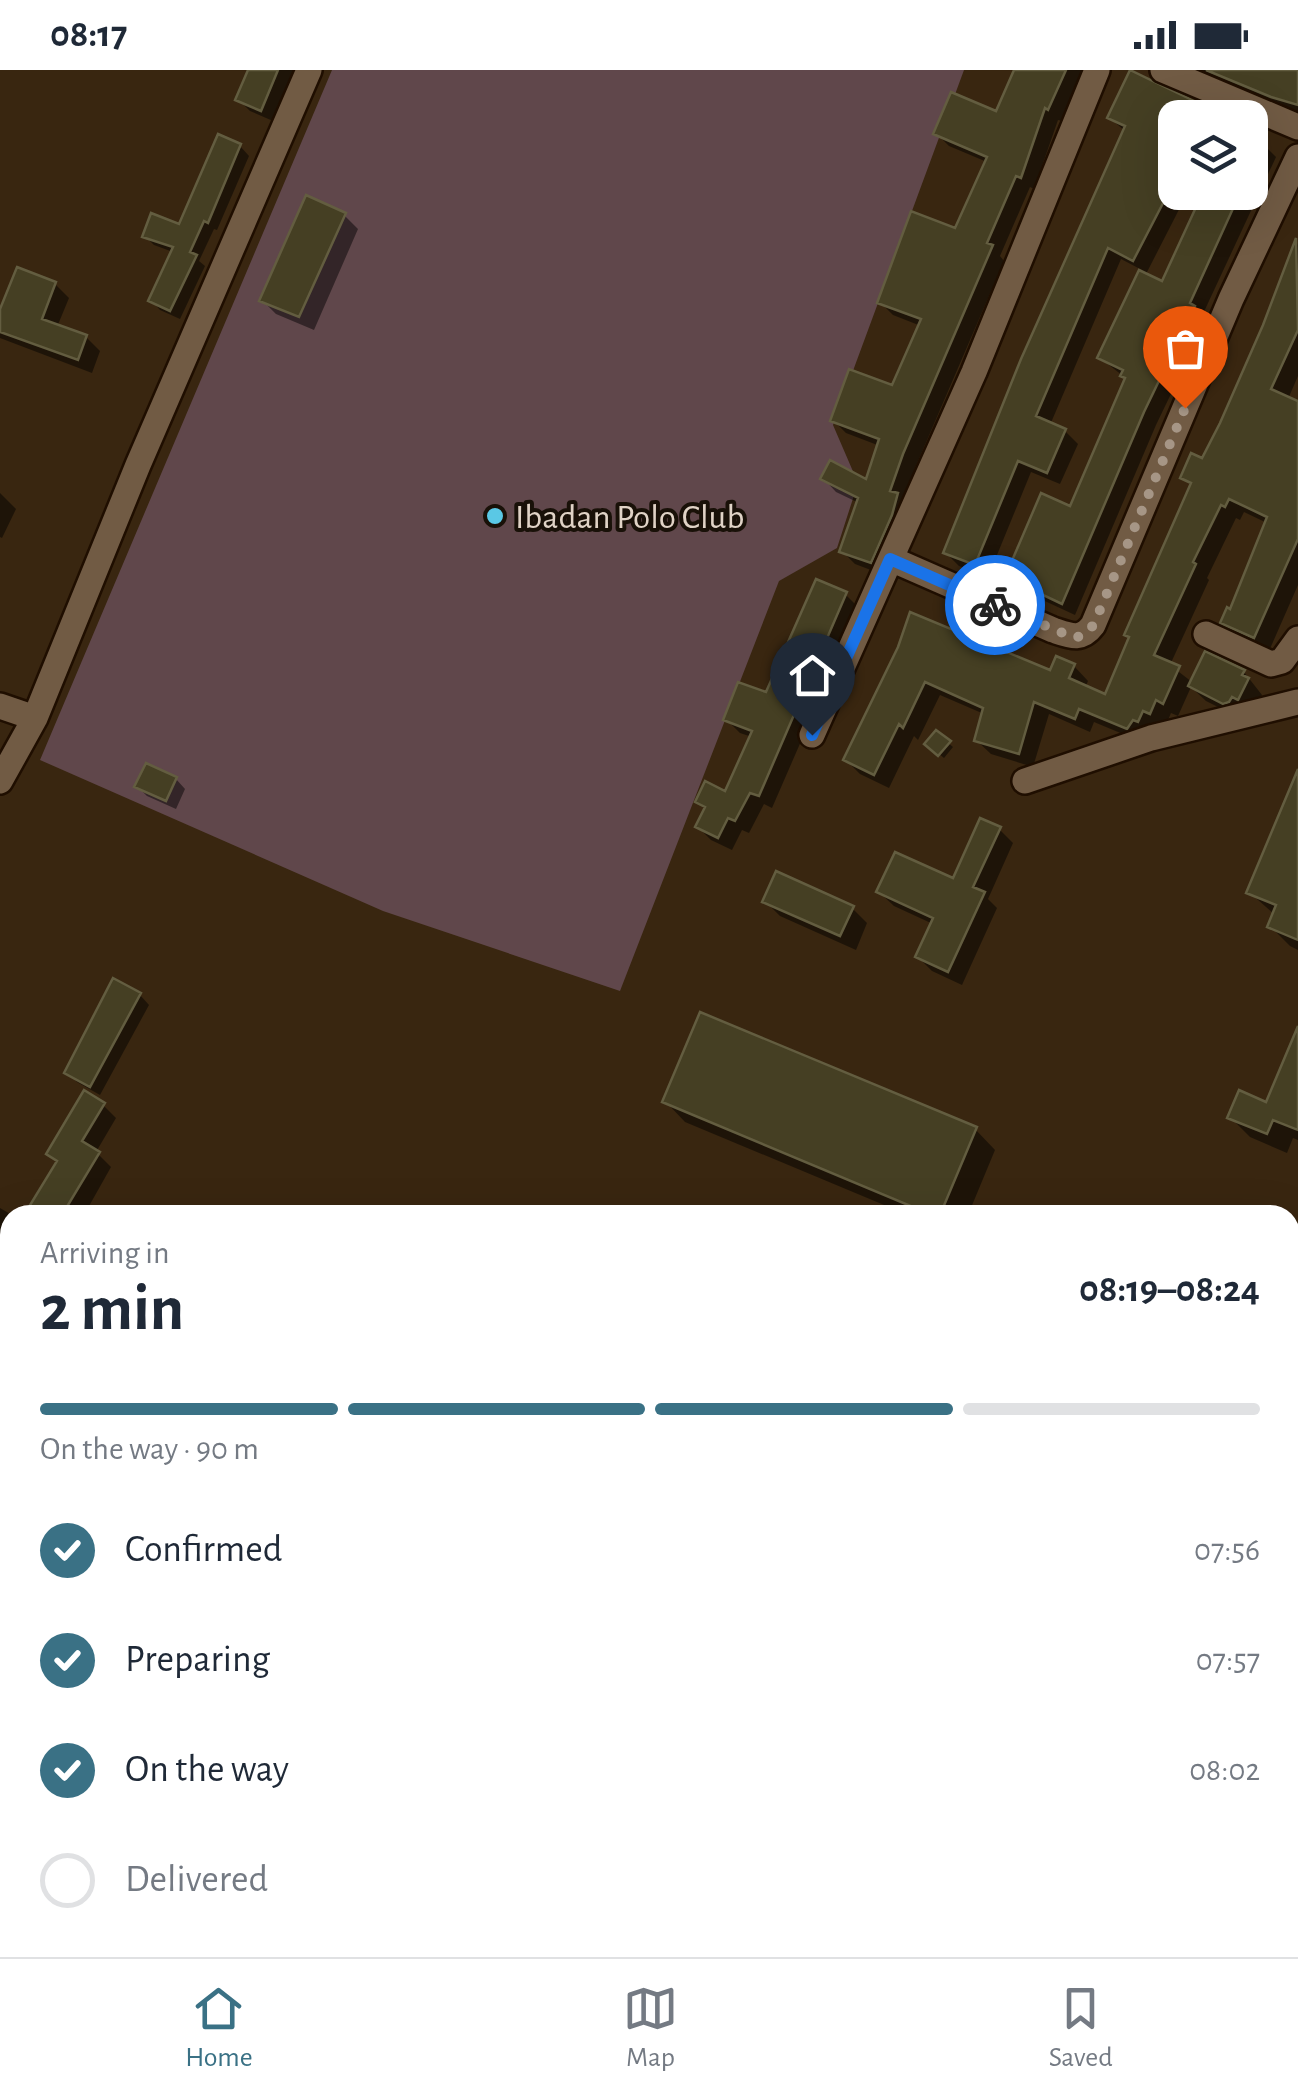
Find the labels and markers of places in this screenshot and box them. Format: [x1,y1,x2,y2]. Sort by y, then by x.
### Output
pin [1143,306,1228,409]
place label: Ibadan Polo Club [515,500,744,535]
marker: Ibadan Polo Club [484,505,506,527]
pin [770,633,855,736]

